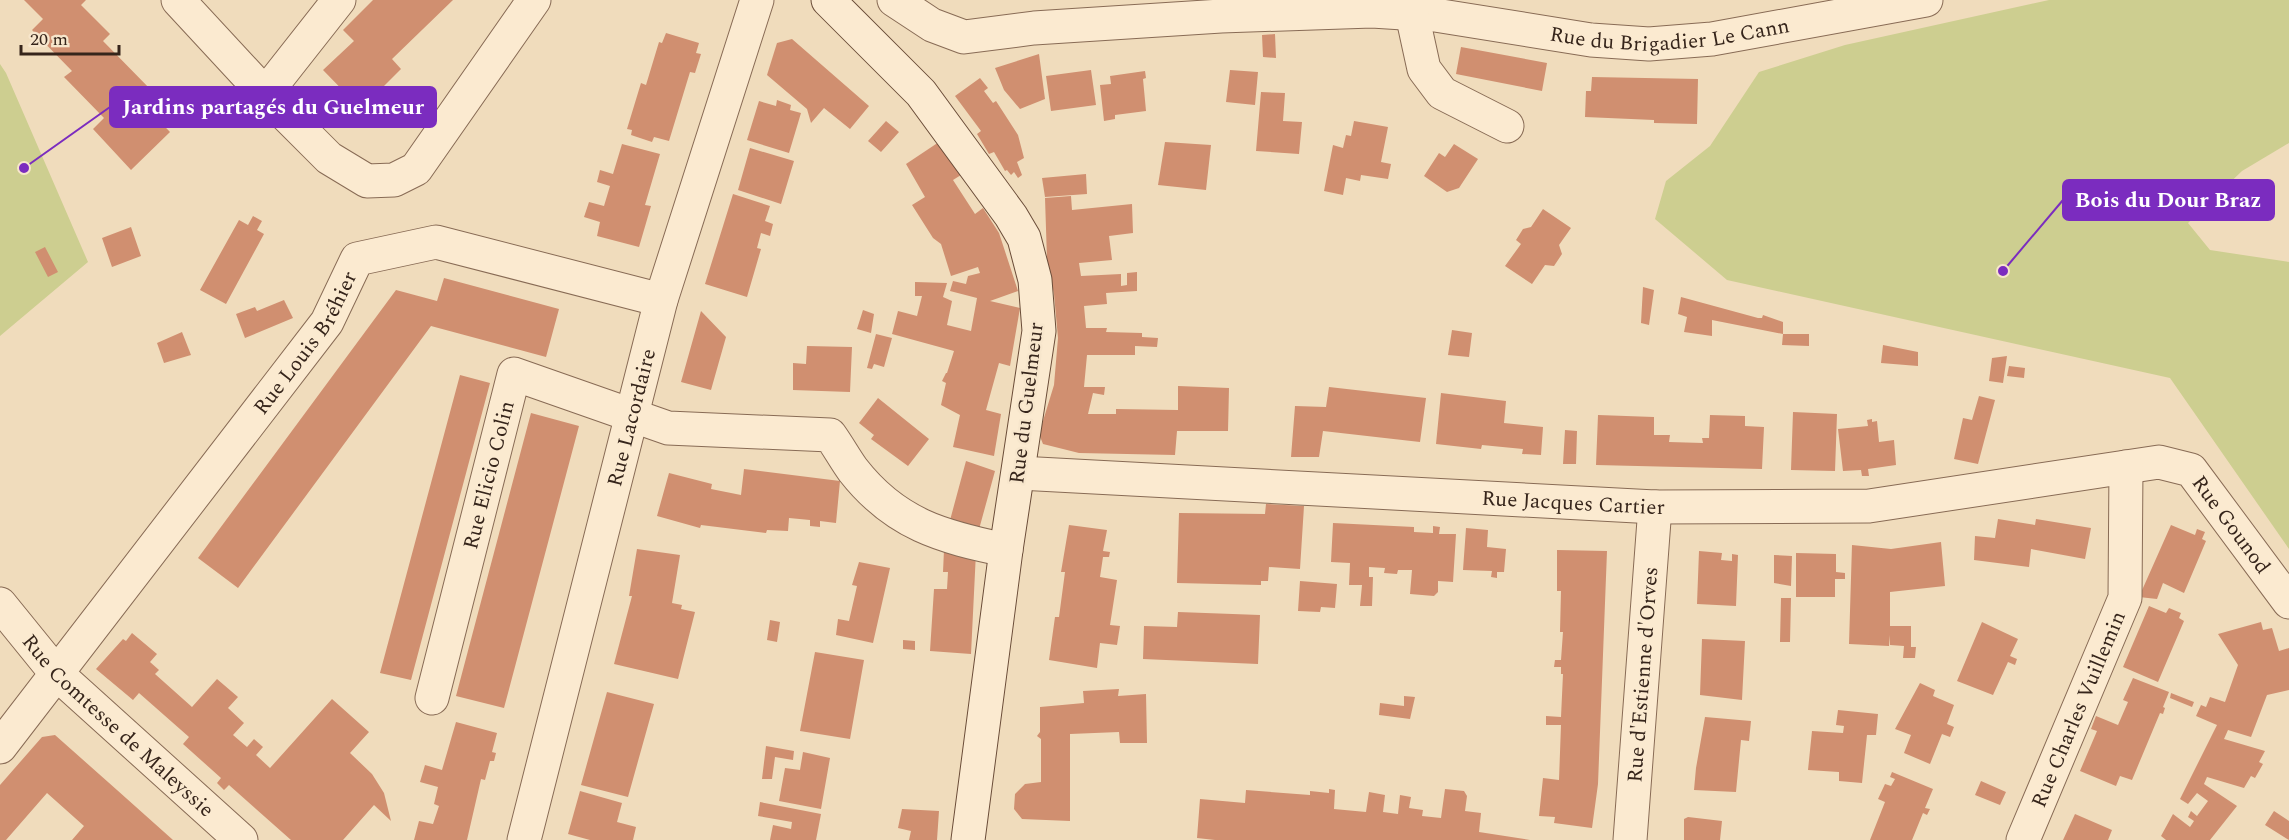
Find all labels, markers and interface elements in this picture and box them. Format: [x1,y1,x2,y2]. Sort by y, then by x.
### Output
street label: Rue du Brigadier Le Cann [1548,10,1792,61]
scale bar [21,18,118,56]
text: 20 m [30,26,68,53]
callout: Jardins partagés du Guelmeur [110,87,436,127]
text: Jardins partagés du Guelmeur [122,91,425,124]
callout: Bois du Dour Braz [2063,180,2274,220]
text: Bois du Dour Braz [2075,184,2261,217]
street label: Rue Louis Bréhier [246,266,366,422]
street label: Rue du Guelmeur [1001,321,1053,486]
street label: Rue Lacordaire [599,345,665,490]
street label: Rue Elicio Colin [455,397,524,553]
street label: Rue Gounod [2183,469,2278,581]
street label: Rue Jacques Cartier [1481,483,1665,524]
street label: Rue d'Estienne d'Orves [1619,565,1667,784]
street label: Rue Charles Vuillemin [2023,606,2135,813]
street label: Rue Comtesse de Maleyssie [13,627,221,826]

